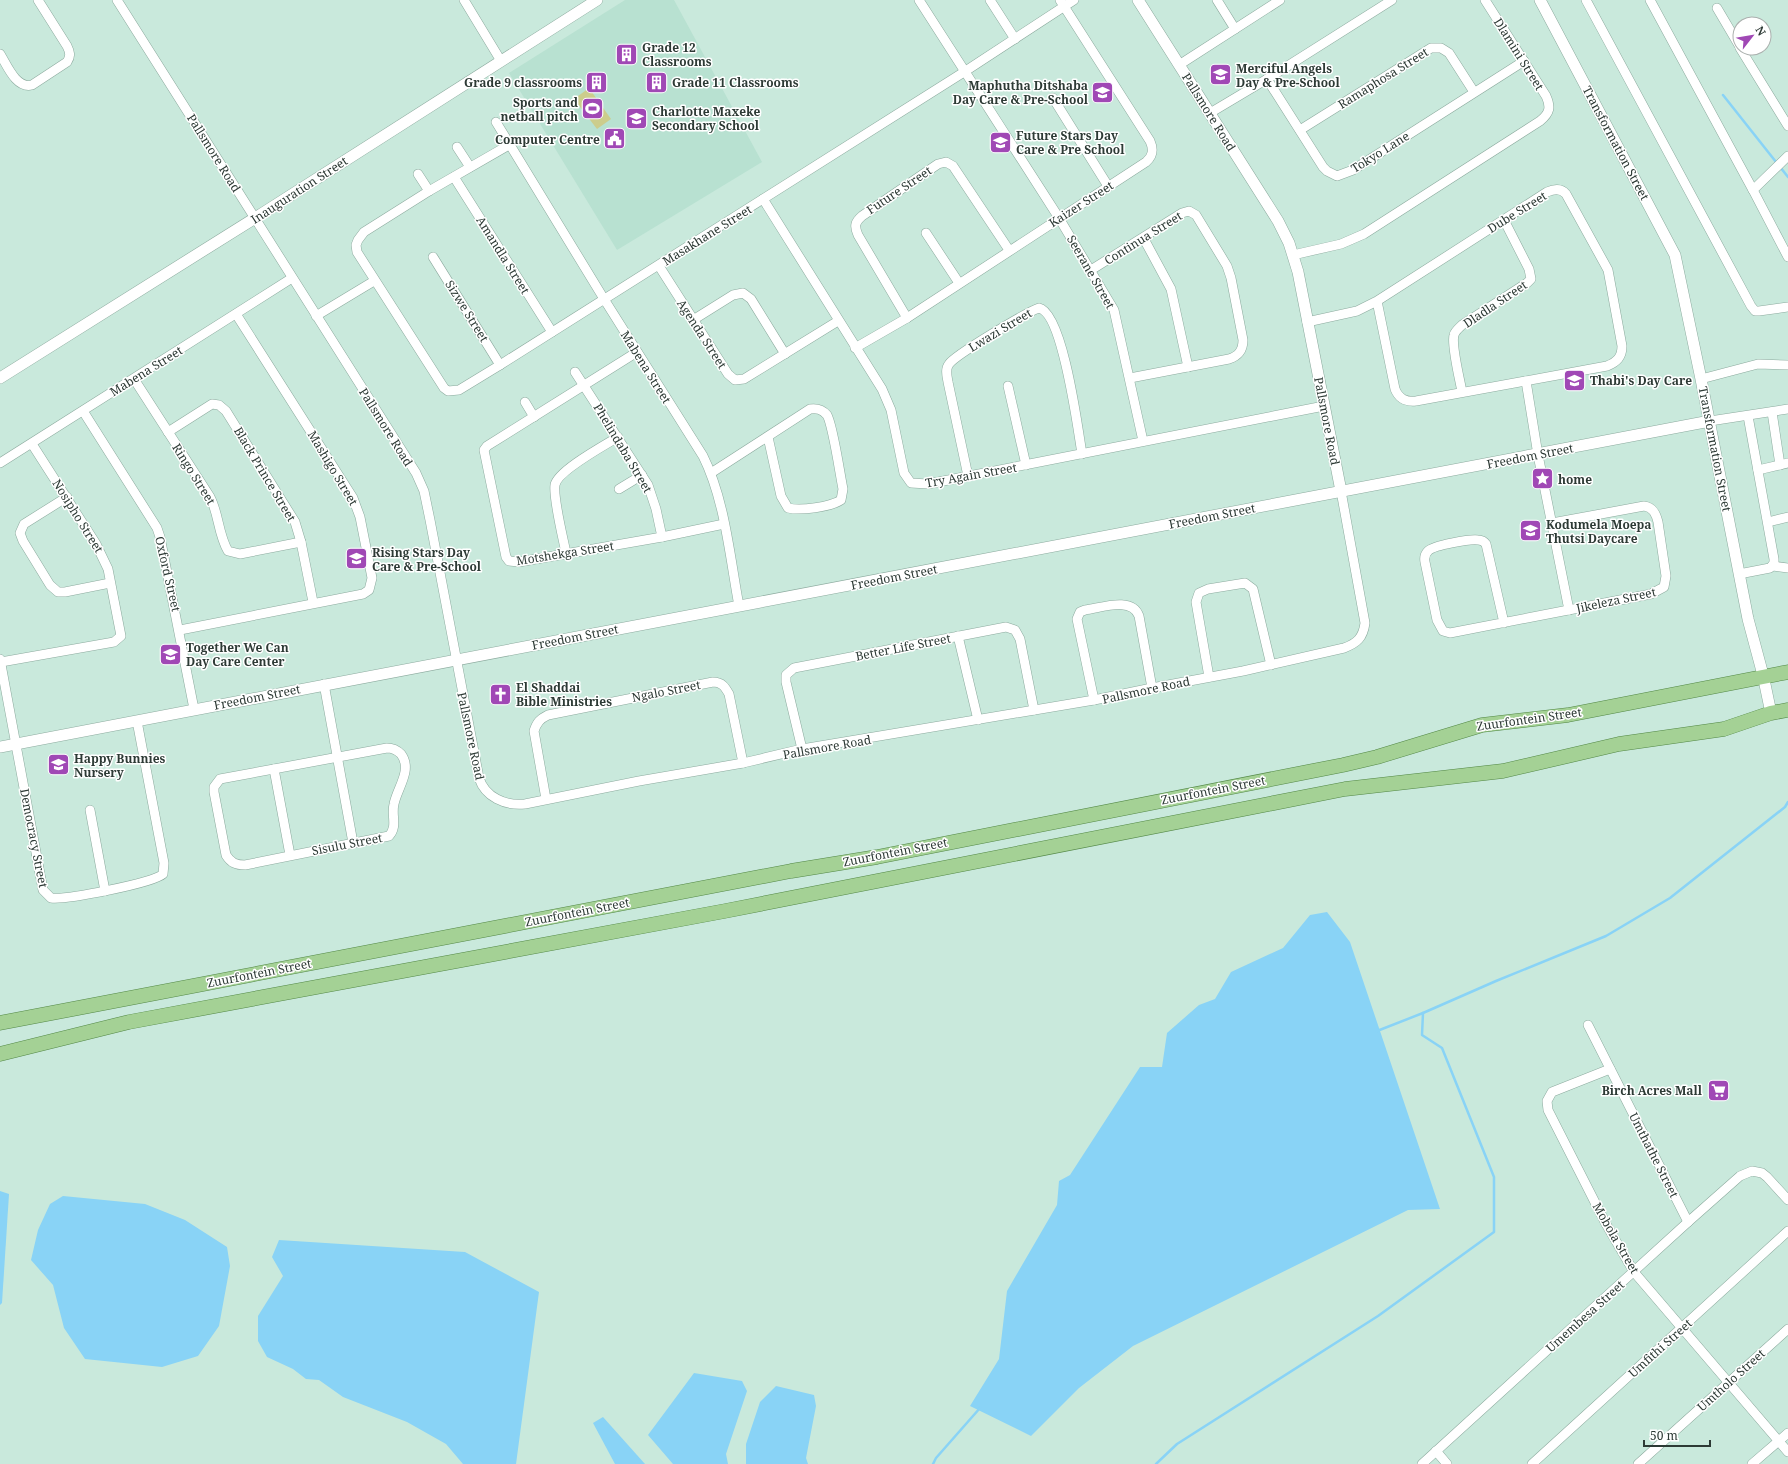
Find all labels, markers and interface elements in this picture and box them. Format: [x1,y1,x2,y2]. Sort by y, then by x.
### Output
street label: Dlamini Street [1490,14,1548,94]
north arrow [1732,16,1772,56]
text: N [1752,23,1770,38]
place label: Grade 12 Classrooms [642,39,712,70]
building icon: Grade 12 Classrooms [614,41,640,67]
street label: Ramaphosa Street [1335,43,1431,113]
place label: Merciful Angels Day & Pre-School [1236,60,1340,91]
school or university icon: Merciful Angels Day & Pre-School [1208,62,1234,88]
building icon: Grade 9 classrooms [584,69,610,95]
building icon: Grade 11 Classrooms [643,69,669,95]
street label: Pallsmore Road [1178,70,1240,155]
place label: Grade 9 classrooms [464,74,582,91]
place label: Grade 11 Classrooms [672,74,799,91]
place label: Maphutha Ditshaba Day Care & Pre-School [953,77,1089,108]
school or university icon: Maphutha Ditshaba Day Care & Pre-School [1090,79,1116,105]
street label: Transformation Street [1579,83,1653,203]
place label: Sports and netball pitch [501,94,578,125]
sports icon: Sports and netball pitch [580,96,606,122]
place label: Charlotte Maxeke Secondary School [652,103,760,134]
school or university icon: Charlotte Maxeke Secondary School [624,105,650,131]
street label: Pallsmore Road [183,111,245,196]
public building icon: Computer Centre [602,126,628,152]
place label: Future Stars Day Care & Pre School [1016,127,1125,158]
street label: Tokyo Lane [1348,127,1412,177]
school or university icon: Future Stars Day Care & Pre School [988,129,1014,155]
place label: Computer Centre [495,131,600,148]
street label: Inauguration Street [247,152,351,228]
street label: Future Street [863,162,935,218]
street label: Kaizer Street [1045,177,1117,231]
street label: Dube Street [1484,187,1550,237]
street label: Masakhane Street [659,201,755,269]
street label: Continua Street [1101,207,1185,269]
street label: Amandla Street [472,213,534,297]
street label: Seerane Street [1063,232,1119,312]
street label: Dladla Street [1460,276,1530,332]
street label: Sizwe Street [441,277,493,345]
street label: Agenda Street [673,296,731,372]
street label: Lwazi Street [965,304,1035,356]
street label: Mabena Street [617,327,675,407]
street label: Mabena Street [106,342,186,400]
school or university icon: Thabi's Day Care [1561,367,1587,393]
place label: Thabi's Day Care [1590,372,1692,389]
street label: Pallsmore Road [1310,376,1344,467]
street label: Pallsmore Road [355,385,417,470]
street label: Transformation Street [1695,385,1735,513]
street label: Phelindaba Street [590,400,656,496]
street label: Black Prince Street [230,423,300,525]
street label: Mashigo Street [304,427,362,509]
street label: Freedom Street [1485,439,1575,473]
street label: Ringo Street [168,440,220,508]
street label: Try Again Street [924,459,1018,491]
place icon: home [1530,466,1556,492]
place label: home [1558,471,1592,488]
street label: Nosipho Street [49,476,107,556]
street label: Freedom Street [1167,499,1257,533]
place label: Kodumela Moepa Thutsi Daycare [1546,516,1652,547]
school or university icon: Kodumela Moepa Thutsi Daycare [1517,518,1543,544]
street label: Oxford Street [151,535,185,613]
street label: Motshekga Street [515,537,615,569]
place label: Rising Stars Day Care & Pre-School [372,544,482,575]
school or university icon: Rising Stars Day Care & Pre-School [343,546,369,572]
street label: Freedom Street [849,560,939,594]
street label: Jikeleza Street [1574,583,1657,617]
street label: Freedom Street [530,620,620,654]
street label: Better Life Street [854,629,952,665]
place label: Together We Can Day Care Center [186,639,289,670]
school or university icon: Together We Can Day Care Center [157,641,183,667]
street label: Pallsmore Road [1101,672,1192,708]
street label: Ngalo Street [630,676,702,706]
place label: El Shaddai Bible Ministries [516,679,612,710]
street label: Freedom Street [212,680,302,714]
church icon: El Shaddai Bible Ministries [487,681,513,707]
street label: Pallsmore Road [453,691,489,782]
street label: Zuurfontein Street [1475,703,1583,735]
street label: Pallsmore Road [782,731,873,763]
place label: Happy Bunnies Nursery [74,750,166,781]
school or university icon: Happy Bunnies Nursery [45,752,71,778]
street label: Zuurfontein Street [1159,772,1267,808]
street label: Democracy Street [16,787,52,889]
street label: Sisulu Street [310,829,384,859]
street label: Zuurfontein Street [841,834,949,870]
street label: Zuurfontein Street [523,894,631,930]
street label: Zuurfontein Street [205,955,313,991]
supermarket icon: Birch Acres Mall [1705,1077,1731,1103]
place label: Birch Acres Mall [1602,1082,1703,1099]
street label: Umthathe Street [1625,1110,1683,1200]
street label: Mobola Street [1589,1199,1643,1277]
street label: Umembesa Street [1542,1276,1628,1356]
street label: Umfithi Street [1625,1315,1695,1381]
street label: Umtholo Street [1693,1345,1769,1415]
scale bar [1644,1422,1710,1448]
text: 50 m [1650,1427,1678,1444]

